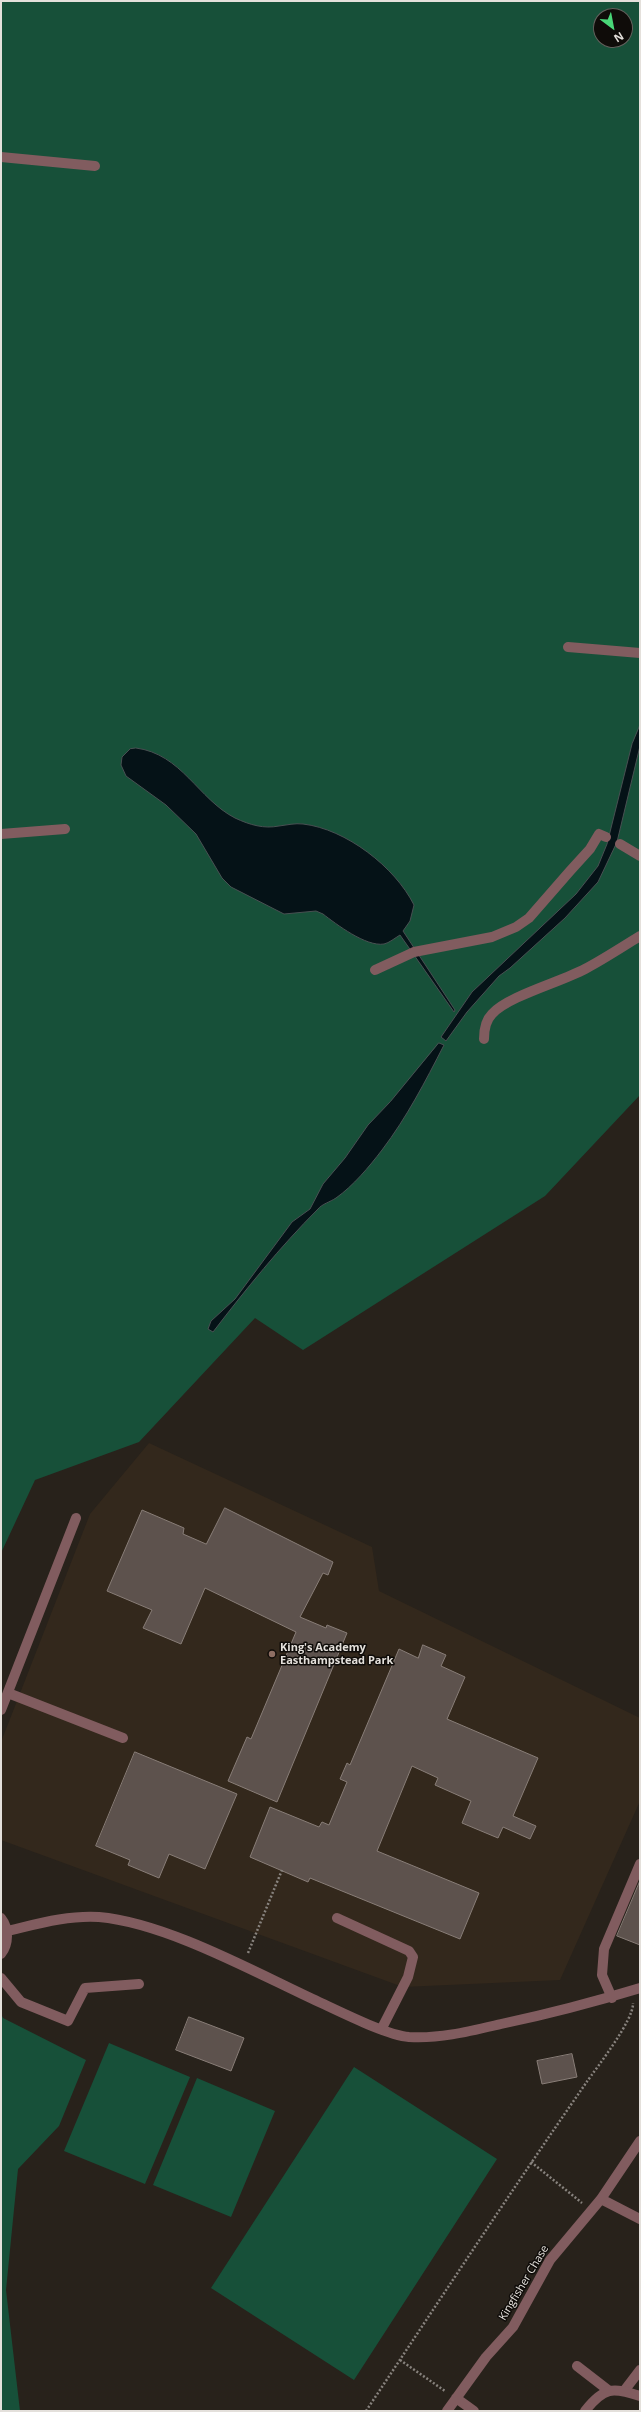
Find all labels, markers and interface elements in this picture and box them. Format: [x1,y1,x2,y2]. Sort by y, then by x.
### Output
north arrow [593,8,633,48]
text: N [611,29,627,46]
place label: King's Academy Easthampstead Park [280,1641,393,1667]
marker: King's Academy Easthampstead Park [267,1649,277,1659]
street label: Kingfisher Chase [496,2243,552,2323]

